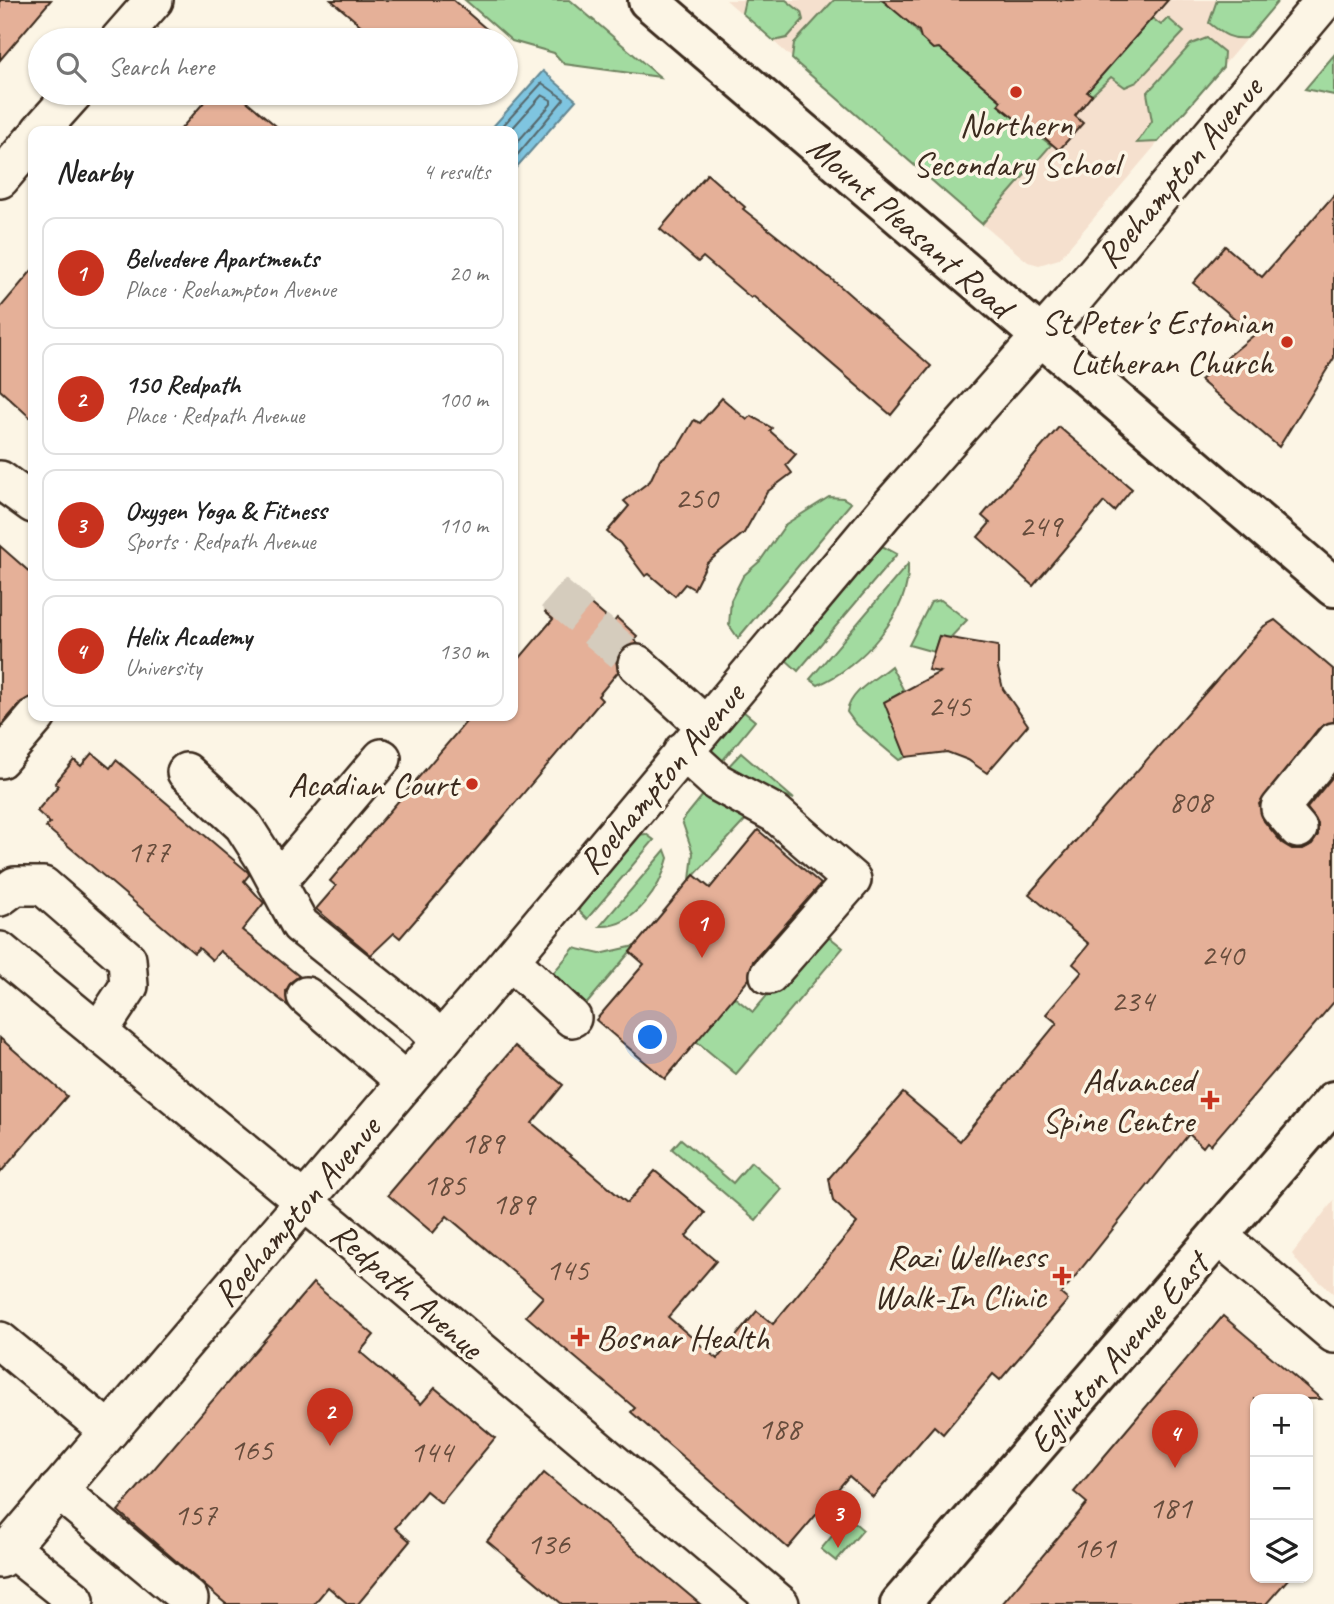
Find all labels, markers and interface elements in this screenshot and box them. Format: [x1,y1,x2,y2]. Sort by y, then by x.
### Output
search box [28,28,518,105]
icon: search [52,48,90,86]
text: Search here [108,50,214,83]
street label: Roehampton Avenue [1086,65,1274,277]
marker: Northern Secondary School [1008,84,1024,100]
place label: Northern Secondary School [913,102,1125,187]
street label: Mount Pleasant Road [798,125,1025,331]
text: Nearby [56,153,132,191]
text: 4 results [423,157,490,186]
text: Belvedere Apartments [125,242,319,275]
text: 1 [76,259,86,288]
text: 20 m [449,259,488,288]
text: Place · Roehampton Avenue [125,275,336,304]
place label: St Peter's Estonian Lutheran Church [1041,300,1275,385]
marker: St Peter's Estonian Lutheran Church [1279,334,1295,350]
text: 150 Redpath [125,368,240,401]
text: 2 [76,385,86,414]
text: 100 m [439,385,488,414]
text: Place · Redpath Avenue [125,401,304,430]
house number: 250 [674,477,720,518]
text: Oxygen Yoga & Fitness [125,494,327,527]
house number: 249 [1018,505,1064,546]
text: 3 [76,511,86,540]
text: 110 m [439,511,488,540]
text: Sports · Redpath Avenue [125,527,316,556]
text: Helix Academy [125,620,252,653]
text: 4 [76,637,86,666]
text: 130 m [439,637,488,666]
text: University [125,653,202,682]
street label: Roehampton Avenue [568,671,756,883]
house number: 245 [927,685,972,726]
place label: Acadian Court [288,762,461,807]
marker: Acadian Court [464,776,480,792]
house number: 808 [1168,781,1214,822]
house number: 177 [126,831,171,872]
pin: 1 [679,900,725,958]
house number: 240 [1200,934,1246,975]
house number: 234 [1110,980,1157,1021]
your location [633,1020,667,1054]
place label: Advanced Spine Centre [1042,1058,1199,1143]
marker: Advanced Spine Centre [1200,1090,1220,1110]
street label: Roehampton Avenue [203,1105,392,1316]
house number: 189 [460,1122,506,1163]
house number: 185 [422,1164,467,1205]
house number: 189 [491,1183,537,1224]
street label: Redpath Avenue [321,1212,494,1371]
place label: Razi Wellness Walk-In Clinic [874,1234,1049,1319]
street label: Eglinton Avenue East [1019,1240,1221,1463]
house number: 145 [545,1249,590,1290]
marker: Razi Wellness Walk-In Clinic [1052,1266,1072,1286]
place label: Bosnar Health [596,1315,770,1360]
marker: Bosnar Health [570,1327,590,1347]
pin: 2 [307,1388,353,1446]
map controls [1250,1394,1313,1583]
button: + [1250,1394,1313,1457]
house number: 188 [757,1408,803,1449]
pin: 4 [1152,1410,1198,1468]
house number: 165 [229,1429,274,1470]
house number: 144 [409,1431,456,1472]
button: − [1250,1457,1313,1520]
house number: 181 [1148,1487,1193,1528]
pin: 3 [815,1490,861,1548]
house number: 157 [173,1494,218,1535]
button: layers [1250,1520,1313,1583]
house number: 136 [526,1523,571,1564]
house number: 161 [1072,1527,1117,1568]

